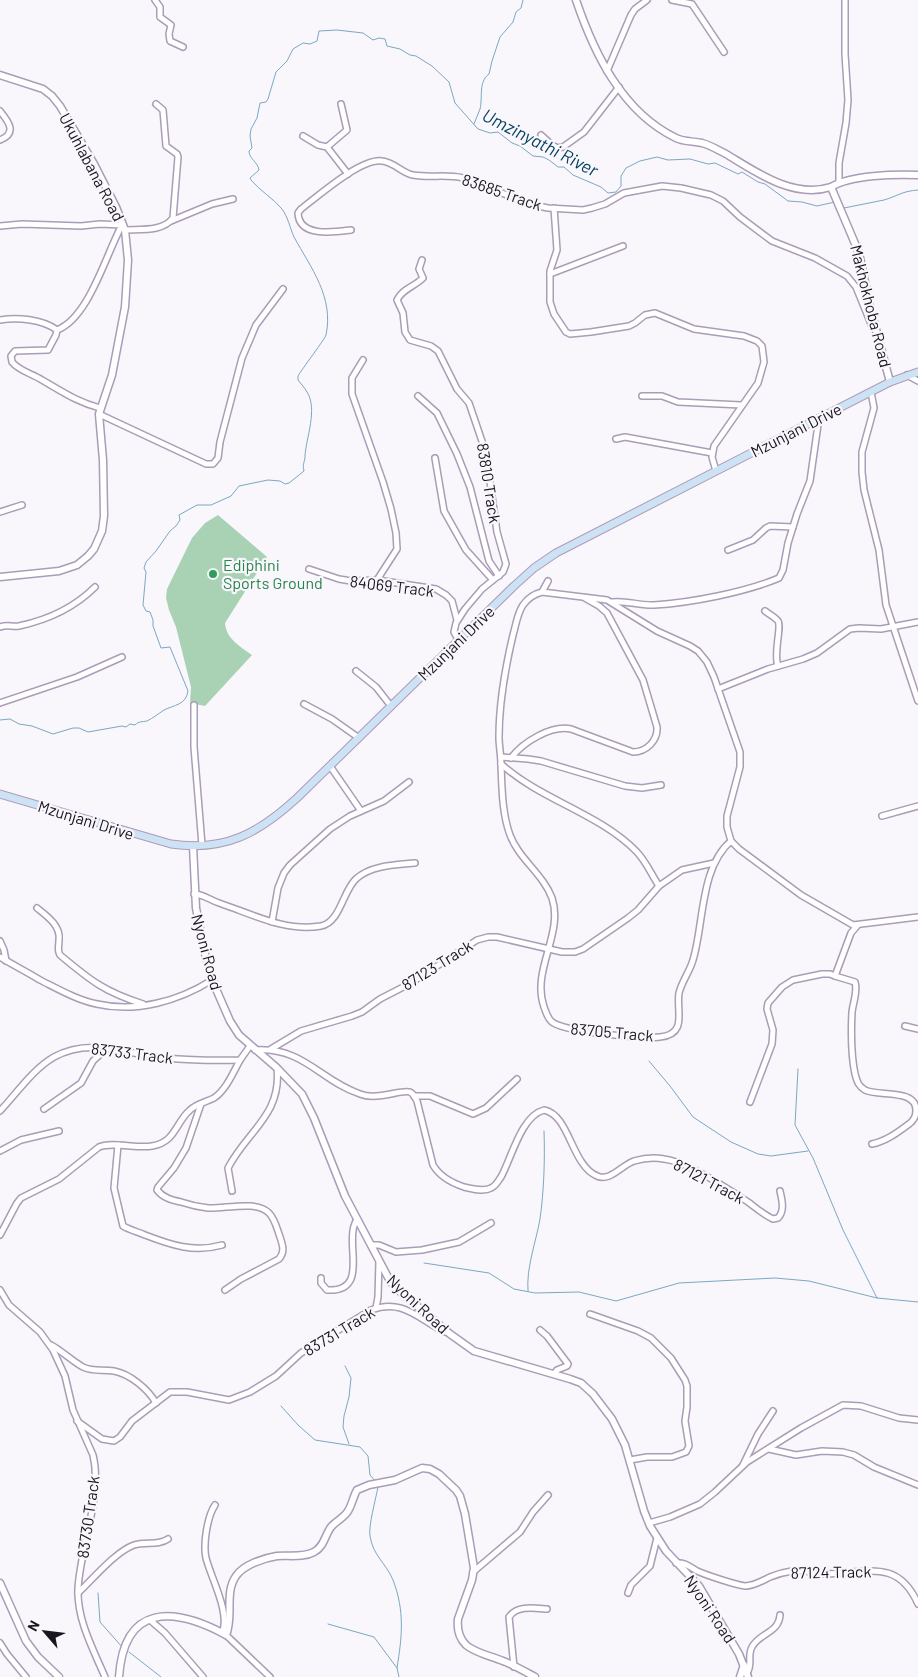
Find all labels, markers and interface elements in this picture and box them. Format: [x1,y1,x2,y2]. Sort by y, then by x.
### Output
water label: Umzinyathi River [479,103,603,181]
street label: Ukuhlabana Road [56,109,129,224]
street label: 83685 Track [460,169,545,214]
street label: Makhokhoba Road [847,243,896,369]
street label: Mzunjani Drive [747,399,844,461]
street label: 83810 Track [474,441,505,524]
place label: Ediphini Sports Ground [223,555,323,592]
marker: Ediphini Sports Ground [207,568,219,580]
street label: 84069 Track [349,571,435,600]
street label: Mzunjani Drive [413,601,498,684]
street label: Mzunjani Drive [36,796,136,843]
street label: Nyoni Road [188,912,227,992]
street label: 87123 Track [398,935,476,994]
street label: 83705 Track [570,1018,654,1045]
street label: 83733 Track [90,1038,174,1067]
street label: 87121 Track [671,1154,748,1207]
street label: Nyoni Road [383,1270,453,1337]
street label: 83731 Track [300,1302,378,1359]
street label: 83730 Track [72,1474,103,1559]
street label: 87124 Track [790,1561,872,1582]
street label: Nyoni Road [681,1571,740,1646]
north arrow [20,1607,70,1657]
text: N [23,1618,43,1634]

